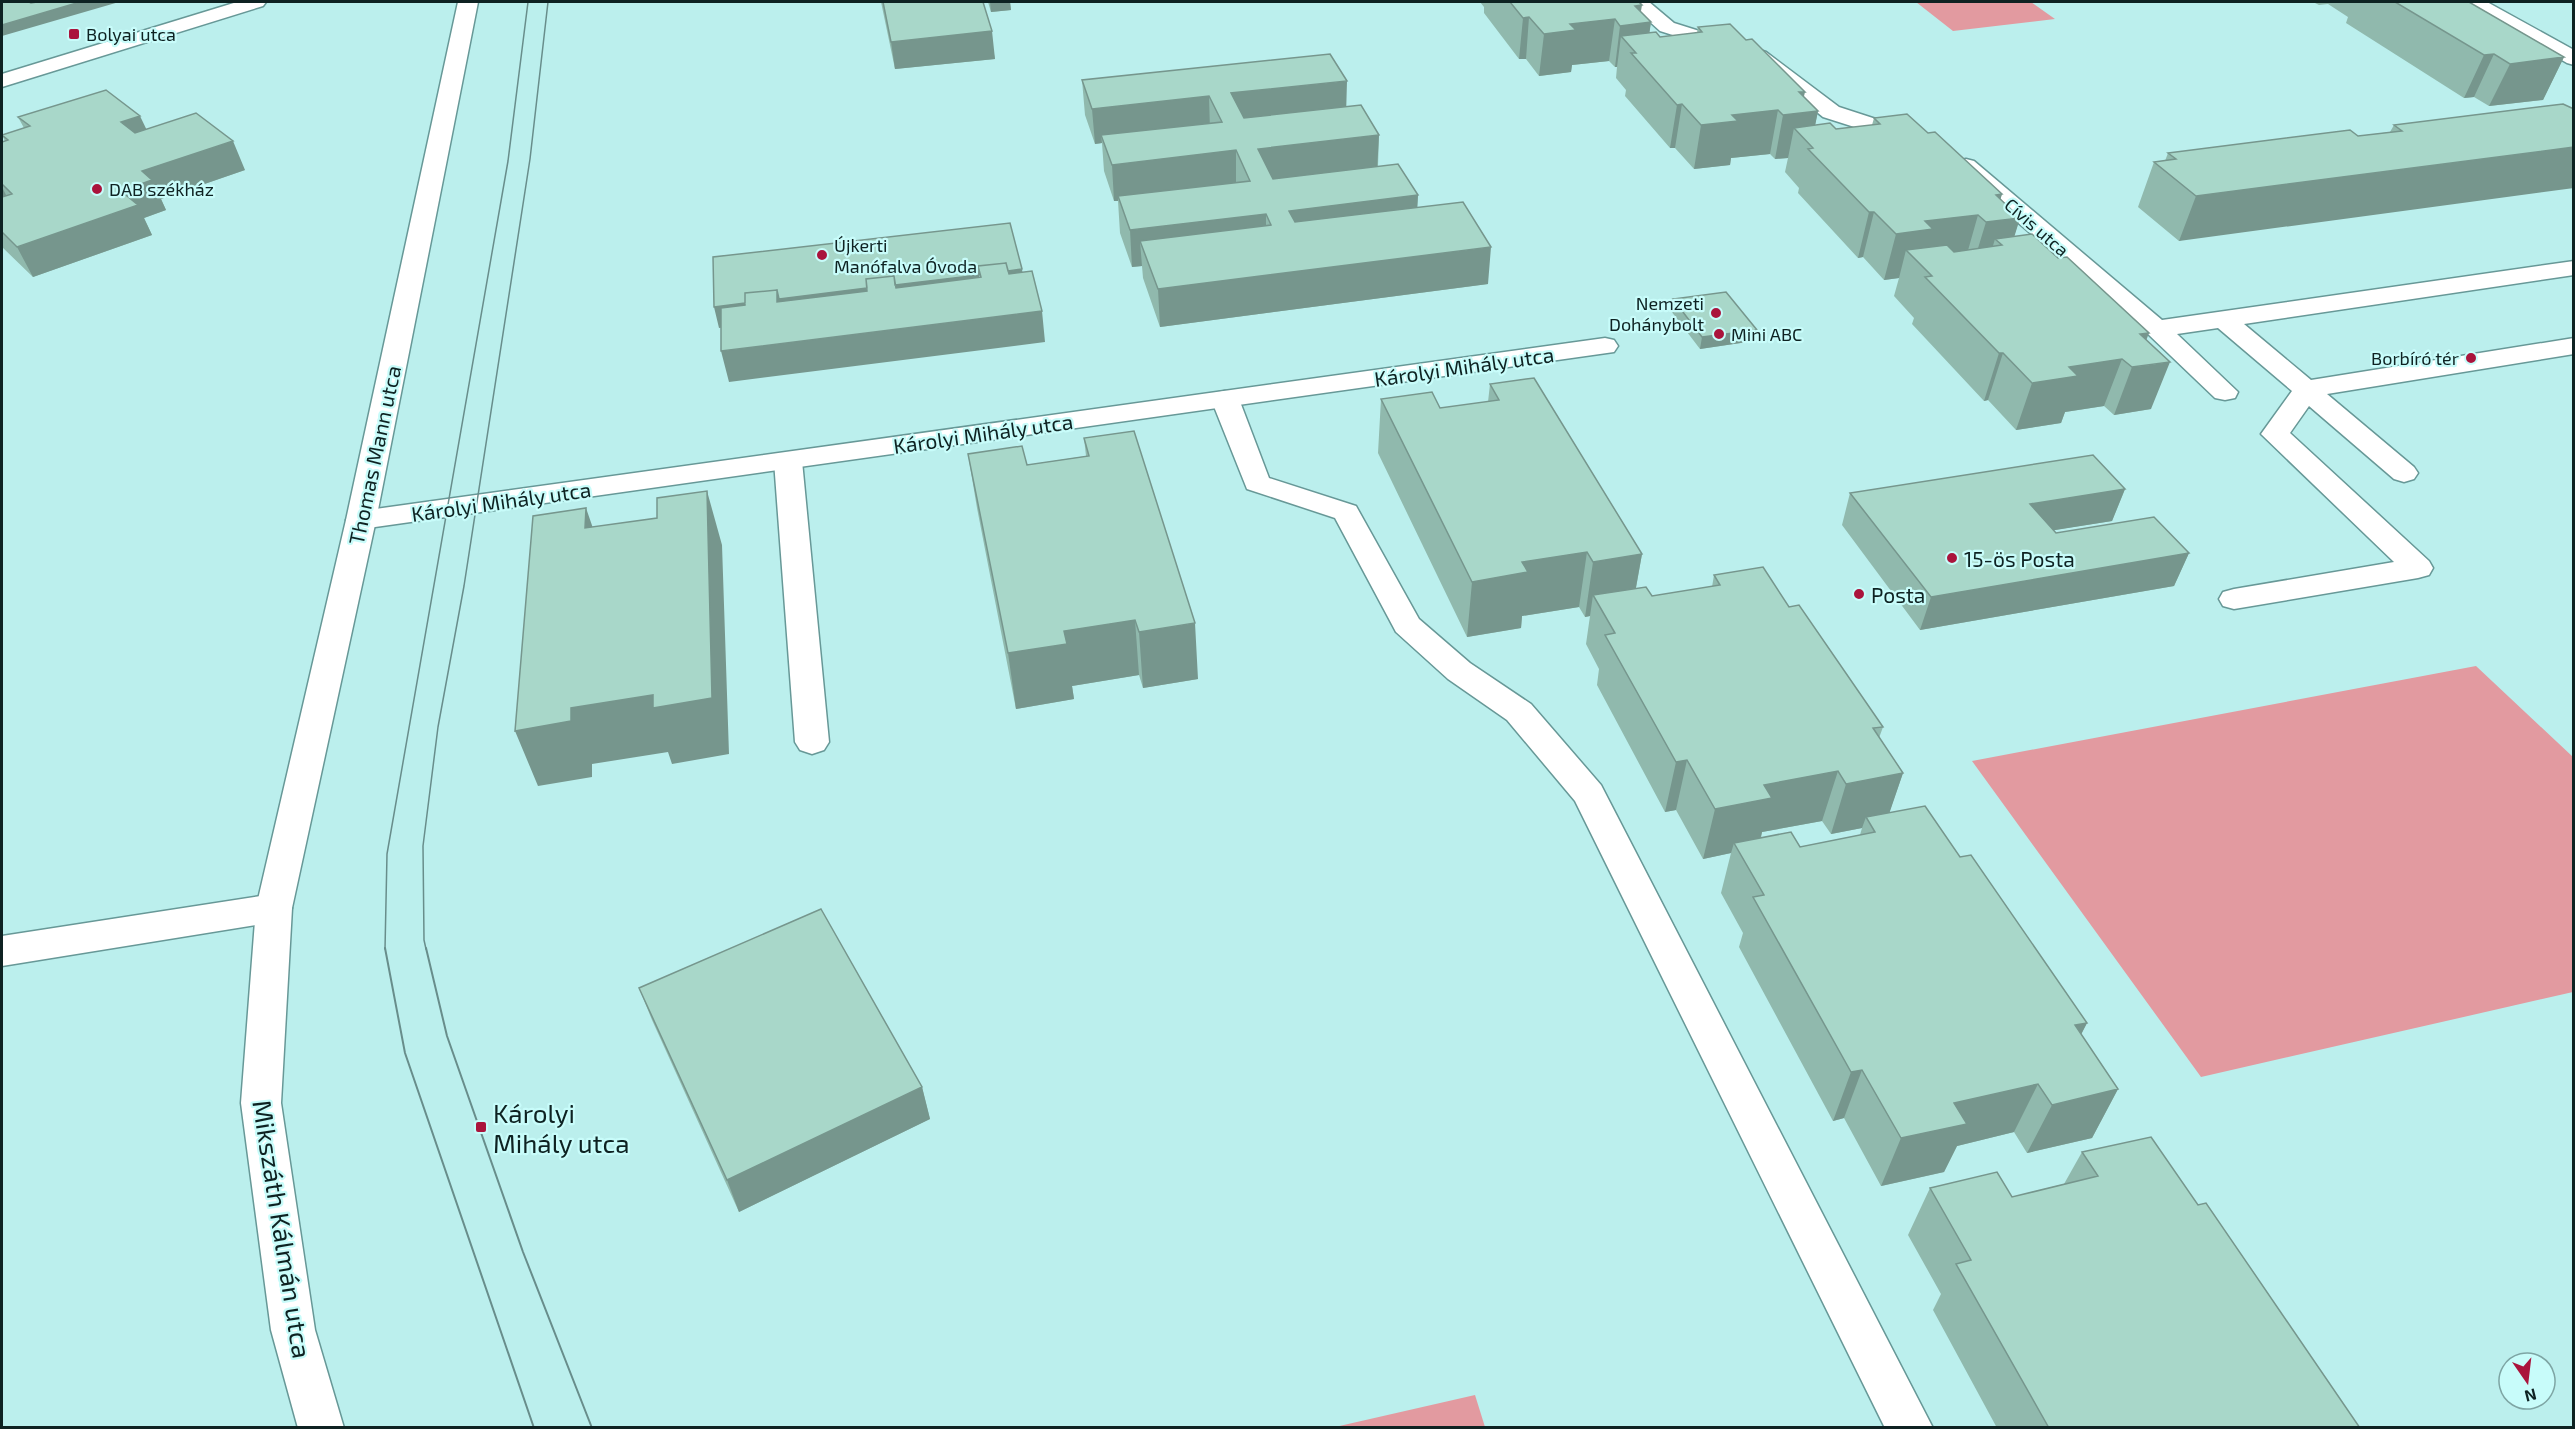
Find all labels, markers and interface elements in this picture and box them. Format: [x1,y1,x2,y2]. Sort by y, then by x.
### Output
place label: Bolyai utca [86,23,176,45]
marker: Bolyai utca [67,27,81,41]
place label: DAB székház [109,178,214,200]
marker: DAB székház [90,182,104,196]
street label: Cívis utca [2000,193,2074,261]
place label: Újkerti Manófalva Óvoda [834,234,977,277]
marker: Újkerti Manófalva Óvoda [815,248,829,262]
place label: Nemzeti Dohánybolt [1609,292,1704,335]
marker: Nemzeti Dohánybolt [1709,306,1723,320]
place label: Mini ABC [1731,323,1802,345]
marker: Mini ABC [1712,327,1726,341]
street label: Károlyi Mihály utca [1373,341,1555,391]
place label: Borbíró tér [2371,347,2459,369]
marker: Borbíró tér [2464,351,2478,365]
street label: Thomas Mann utca [343,363,405,547]
street label: Károlyi Mihály utca [892,408,1074,458]
street label: Károlyi Mihály utca [410,476,592,526]
place label: 15-ös Posta [1964,546,2075,571]
marker: 15-ös Posta [1945,551,1959,565]
place label: Posta [1871,582,1925,607]
marker: Posta [1852,587,1866,601]
place label: Károlyi Mihály utca [493,1097,629,1158]
street label: Mikszáth Kálmán utca [247,1098,319,1360]
marker: Károlyi Mihály utca [474,1120,488,1134]
north arrow [2497,1351,2557,1411]
text: N [2523,1385,2539,1407]

